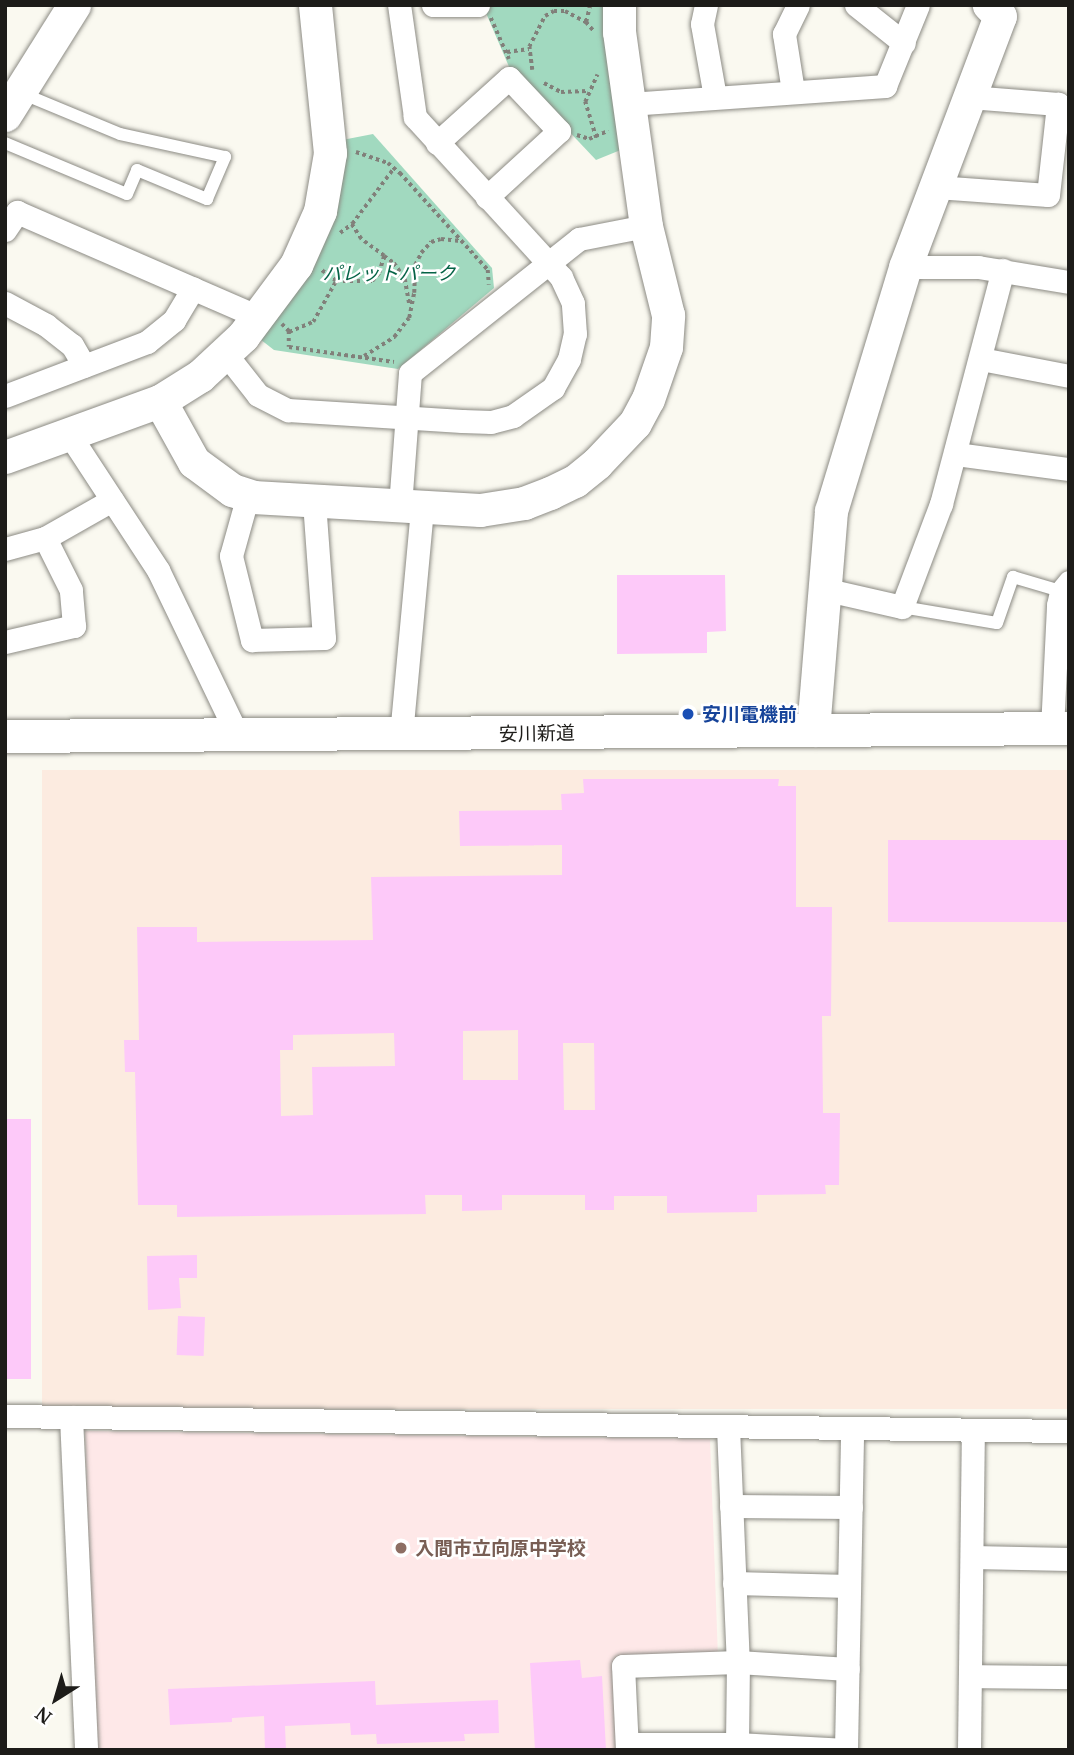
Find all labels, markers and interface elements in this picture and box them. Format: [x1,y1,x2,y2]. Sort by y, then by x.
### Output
park label: パレットパーク [323,262,455,284]
place label: 安川電機前 [702,703,797,725]
marker: 安川電機前 [680,706,696,722]
street label: 安川新道 [499,721,575,745]
place label: 入間市立向原中学校 [415,1537,586,1559]
marker: 入間市立向原中学校 [393,1540,409,1556]
north arrow [21,1664,91,1734]
text: N [30,1702,56,1730]

